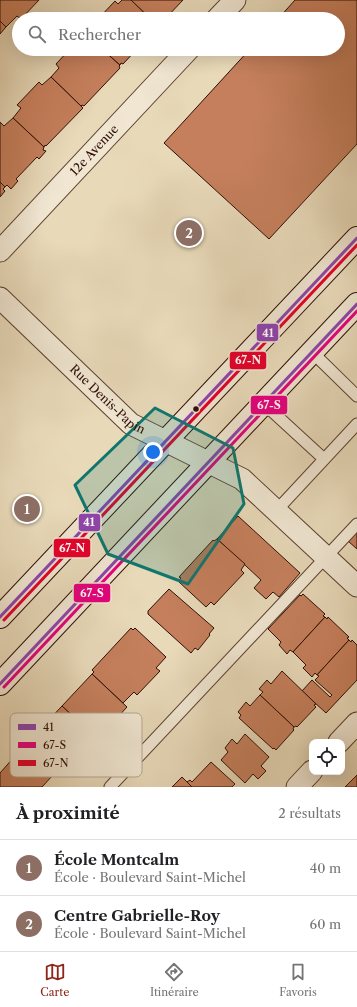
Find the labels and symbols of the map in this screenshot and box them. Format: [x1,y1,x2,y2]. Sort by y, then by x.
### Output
street label: 12e Avenue [67,121,121,178]
pin: 2 [176,218,202,248]
line badge: 41 [256,323,279,342]
text: 41 [262,326,274,340]
line badge: 67-N [229,351,267,370]
text: 67-N [235,353,262,367]
street label: Rue Denis-Papin [67,361,148,437]
line badge: 67-S [250,395,288,415]
text: 67-S [257,398,281,412]
unlabelled marker [191,404,201,414]
your location [143,442,163,462]
pin: 1 [14,494,40,524]
line badge: 41 [78,513,101,532]
text: 41 [83,515,95,529]
line badge: 67-N [53,538,91,558]
text: 67-N [59,541,86,555]
line badge: 67-S [73,583,111,603]
text: 67-S [80,586,104,600]
legend [10,713,142,777]
text: 41 [43,720,54,734]
text: 67-S [43,738,66,752]
text: 67-N [43,756,69,770]

